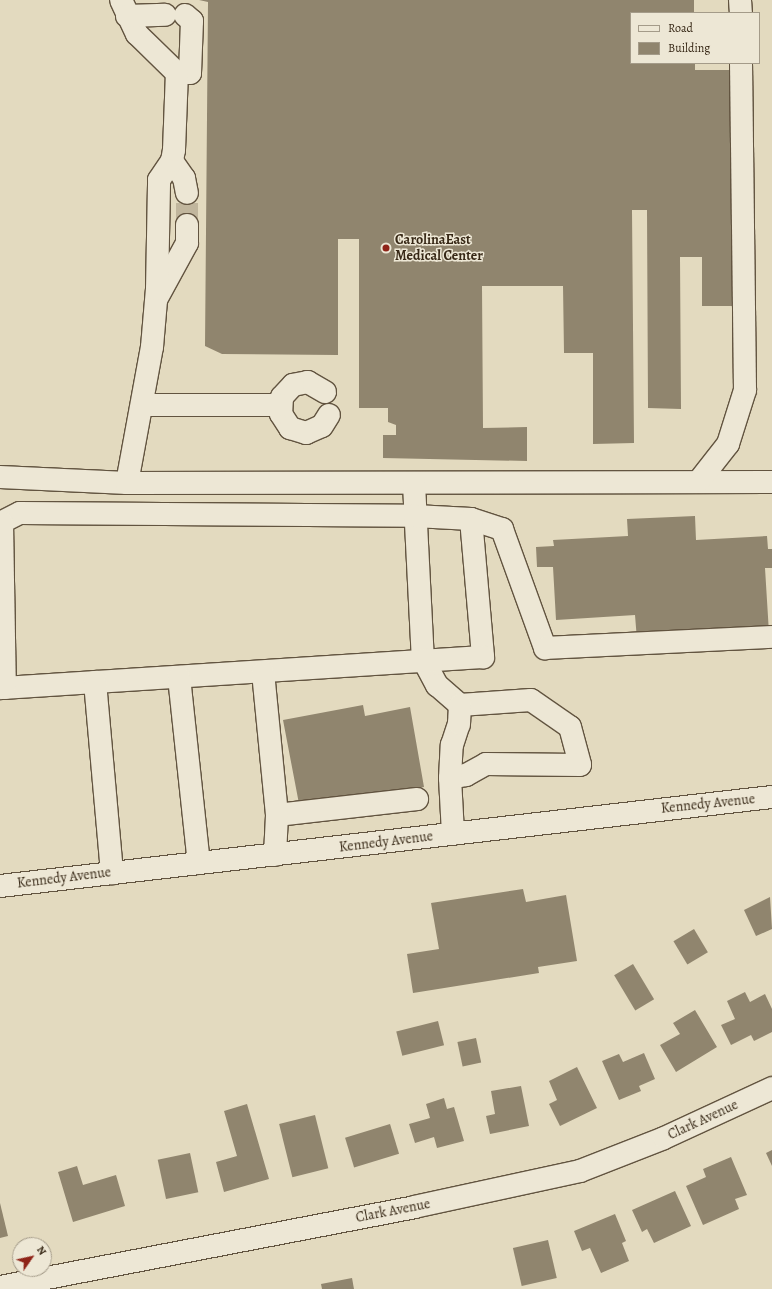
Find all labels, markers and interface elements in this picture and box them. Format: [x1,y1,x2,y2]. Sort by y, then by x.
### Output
legend [630,12,760,64]
text: Road [668,20,693,36]
text: Building [668,40,710,56]
place label: CarolinaEast Medical Center [395,232,483,264]
marker: CarolinaEast Medical Center [380,242,392,254]
street label: Kennedy Avenue [660,791,756,817]
street label: Kennedy Avenue [338,828,434,856]
street label: Kennedy Avenue [16,864,112,892]
street label: Clark Avenue [665,1096,741,1144]
street label: Clark Avenue [354,1196,432,1226]
north arrow [12,1237,52,1277]
text: N [33,1243,50,1258]

